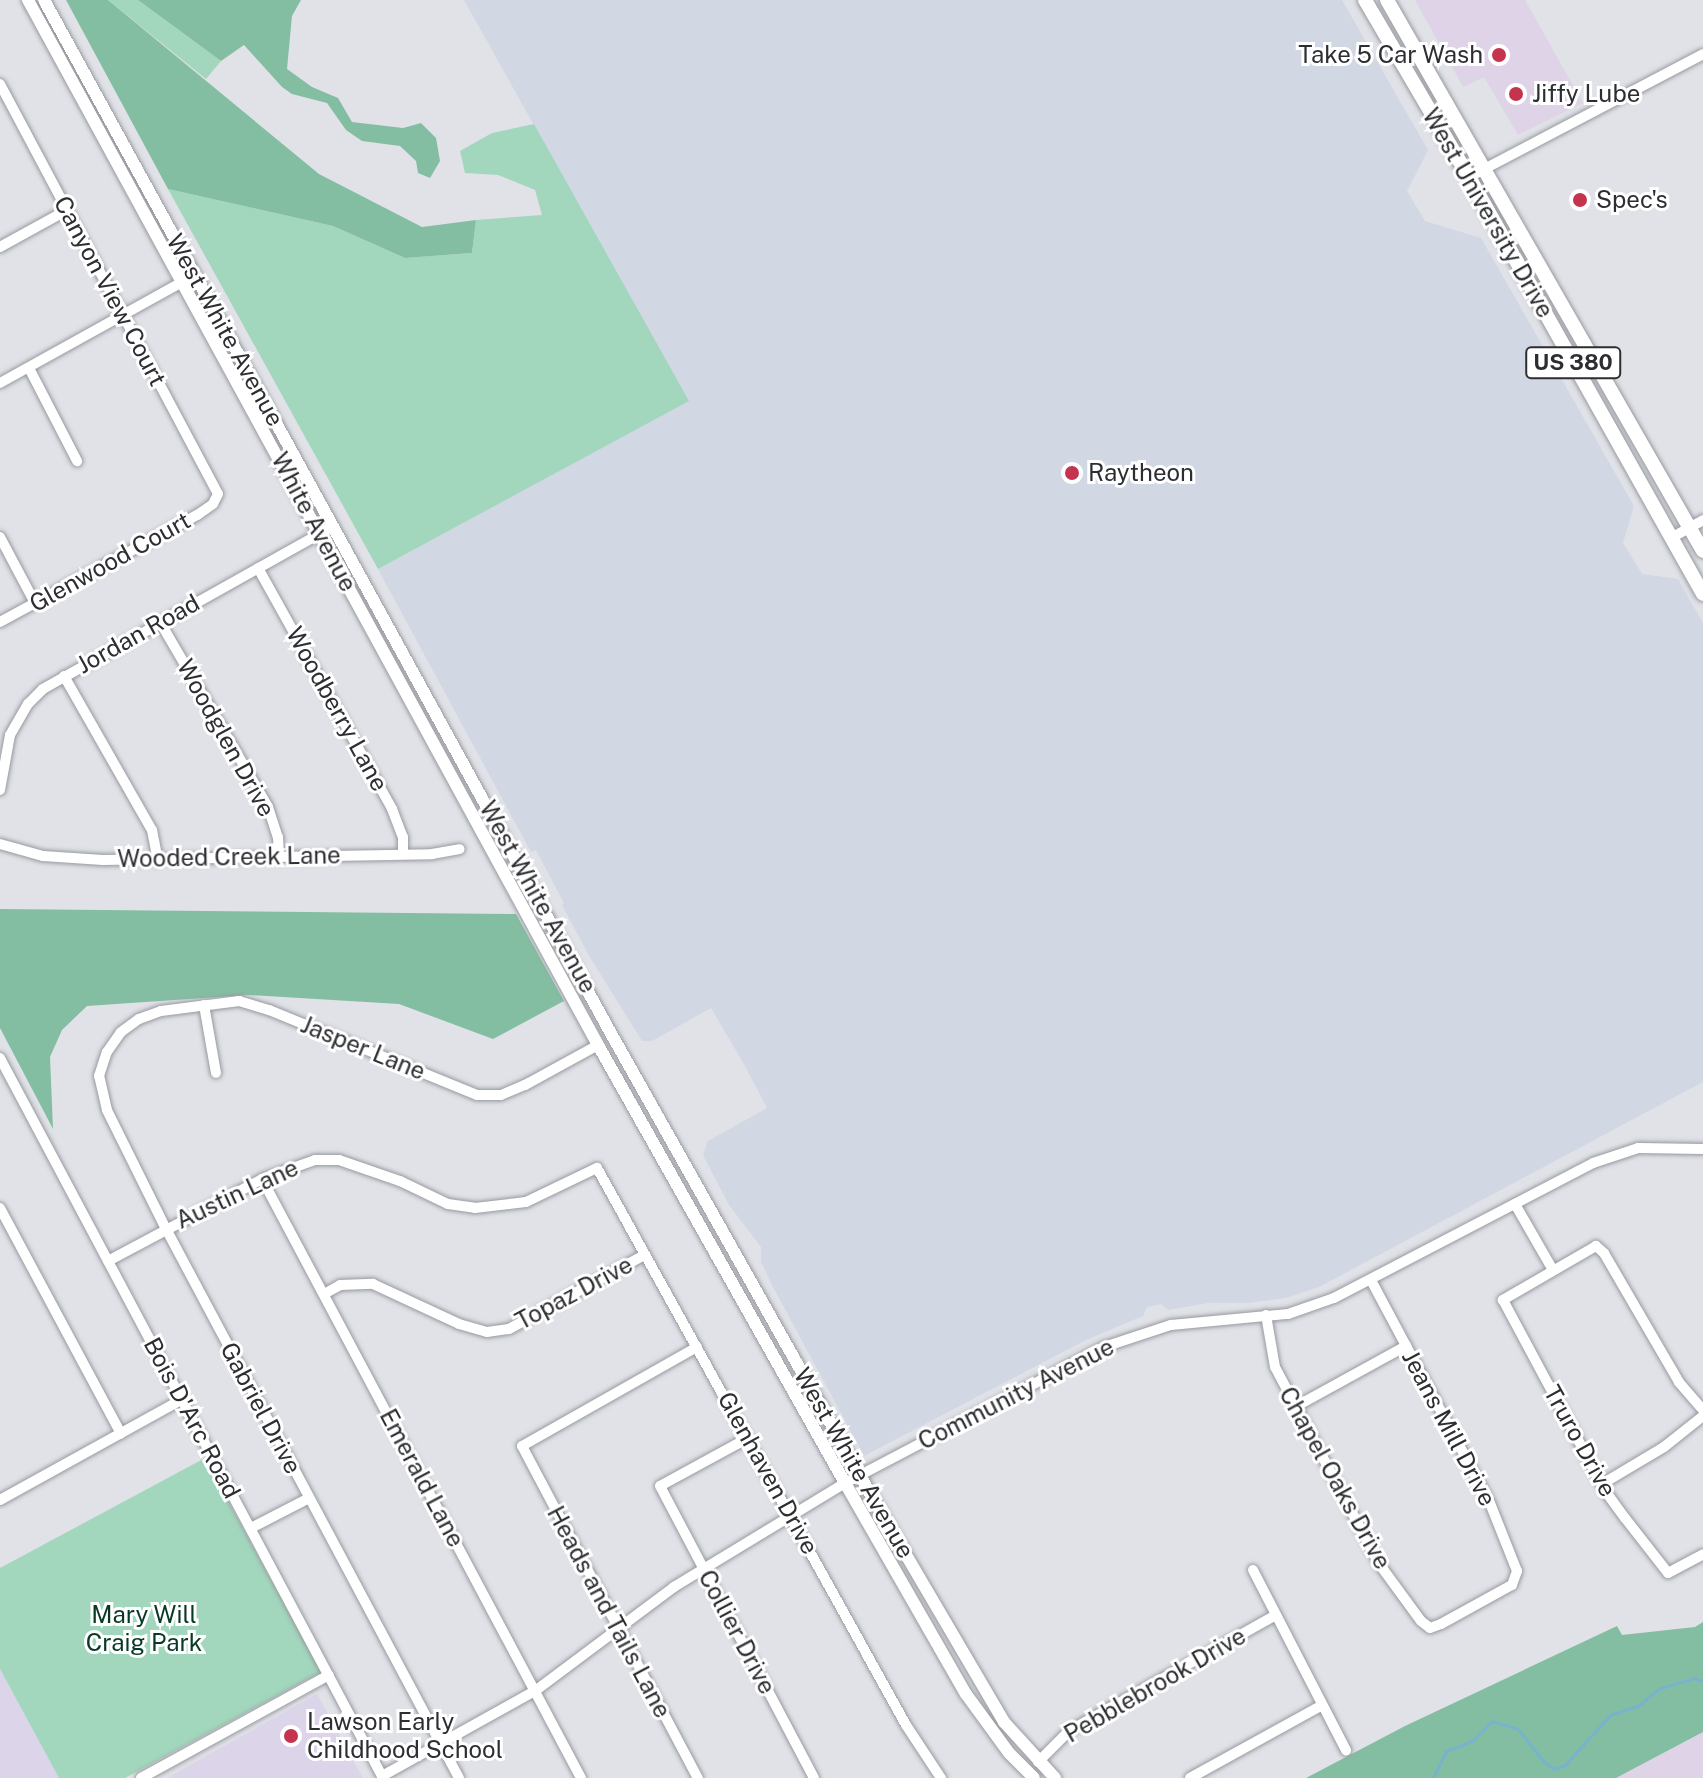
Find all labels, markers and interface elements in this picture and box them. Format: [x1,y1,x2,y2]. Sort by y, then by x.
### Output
place label: Take 5 Car Wash [1298,41,1483,69]
marker: Take 5 Car Wash [1490,46,1508,64]
place label: Jiffy Lube [1532,80,1640,108]
marker: Jiffy Lube [1507,85,1525,103]
street label: West University Drive [1416,103,1560,323]
place label: Spec's [1596,186,1668,214]
street label: Canyon View Court [48,191,172,391]
marker: Spec's [1571,191,1589,209]
street label: West White Avenue [160,229,290,431]
road number: US 380 [1525,345,1621,381]
street label: White Avenue [265,447,363,597]
place label: Raytheon [1088,459,1194,487]
marker: Raytheon [1063,464,1081,482]
street label: Glenwood Court [25,506,195,618]
street label: Jordan Road [71,588,205,680]
street label: Woodberry Lane [280,622,394,796]
street label: Woodglen Drive [171,654,281,822]
street label: West White Avenue [473,796,603,998]
street label: Wooded Creek Lane [117,841,341,873]
street label: Jasper Lane [296,1010,430,1086]
street label: Austin Lane [171,1153,303,1235]
street label: Topaz Drive [511,1250,637,1336]
street label: Community Avenue [913,1332,1119,1456]
street label: Bois D'Arc Road [137,1333,247,1503]
street label: Gabriel Drive [214,1337,308,1479]
street label: Jeans Mill Drive [1396,1345,1502,1511]
street label: West White Avenue [788,1362,920,1564]
street label: Truro Drive [1538,1380,1622,1502]
street label: Chapel Oaks Drive [1273,1382,1397,1574]
street label: Glenhaven Drive [712,1387,824,1559]
street label: Emerald Lane [374,1404,470,1552]
street label: Heads and Tails Lane [541,1501,677,1723]
street label: Collier Drive [692,1565,782,1699]
park label: Mary Will Craig Park [86,1601,202,1657]
street label: Pebblebrook Drive [1059,1621,1251,1749]
place label: Lawson Early Childhood School [307,1708,503,1764]
marker: Lawson Early Childhood School [282,1727,300,1745]

